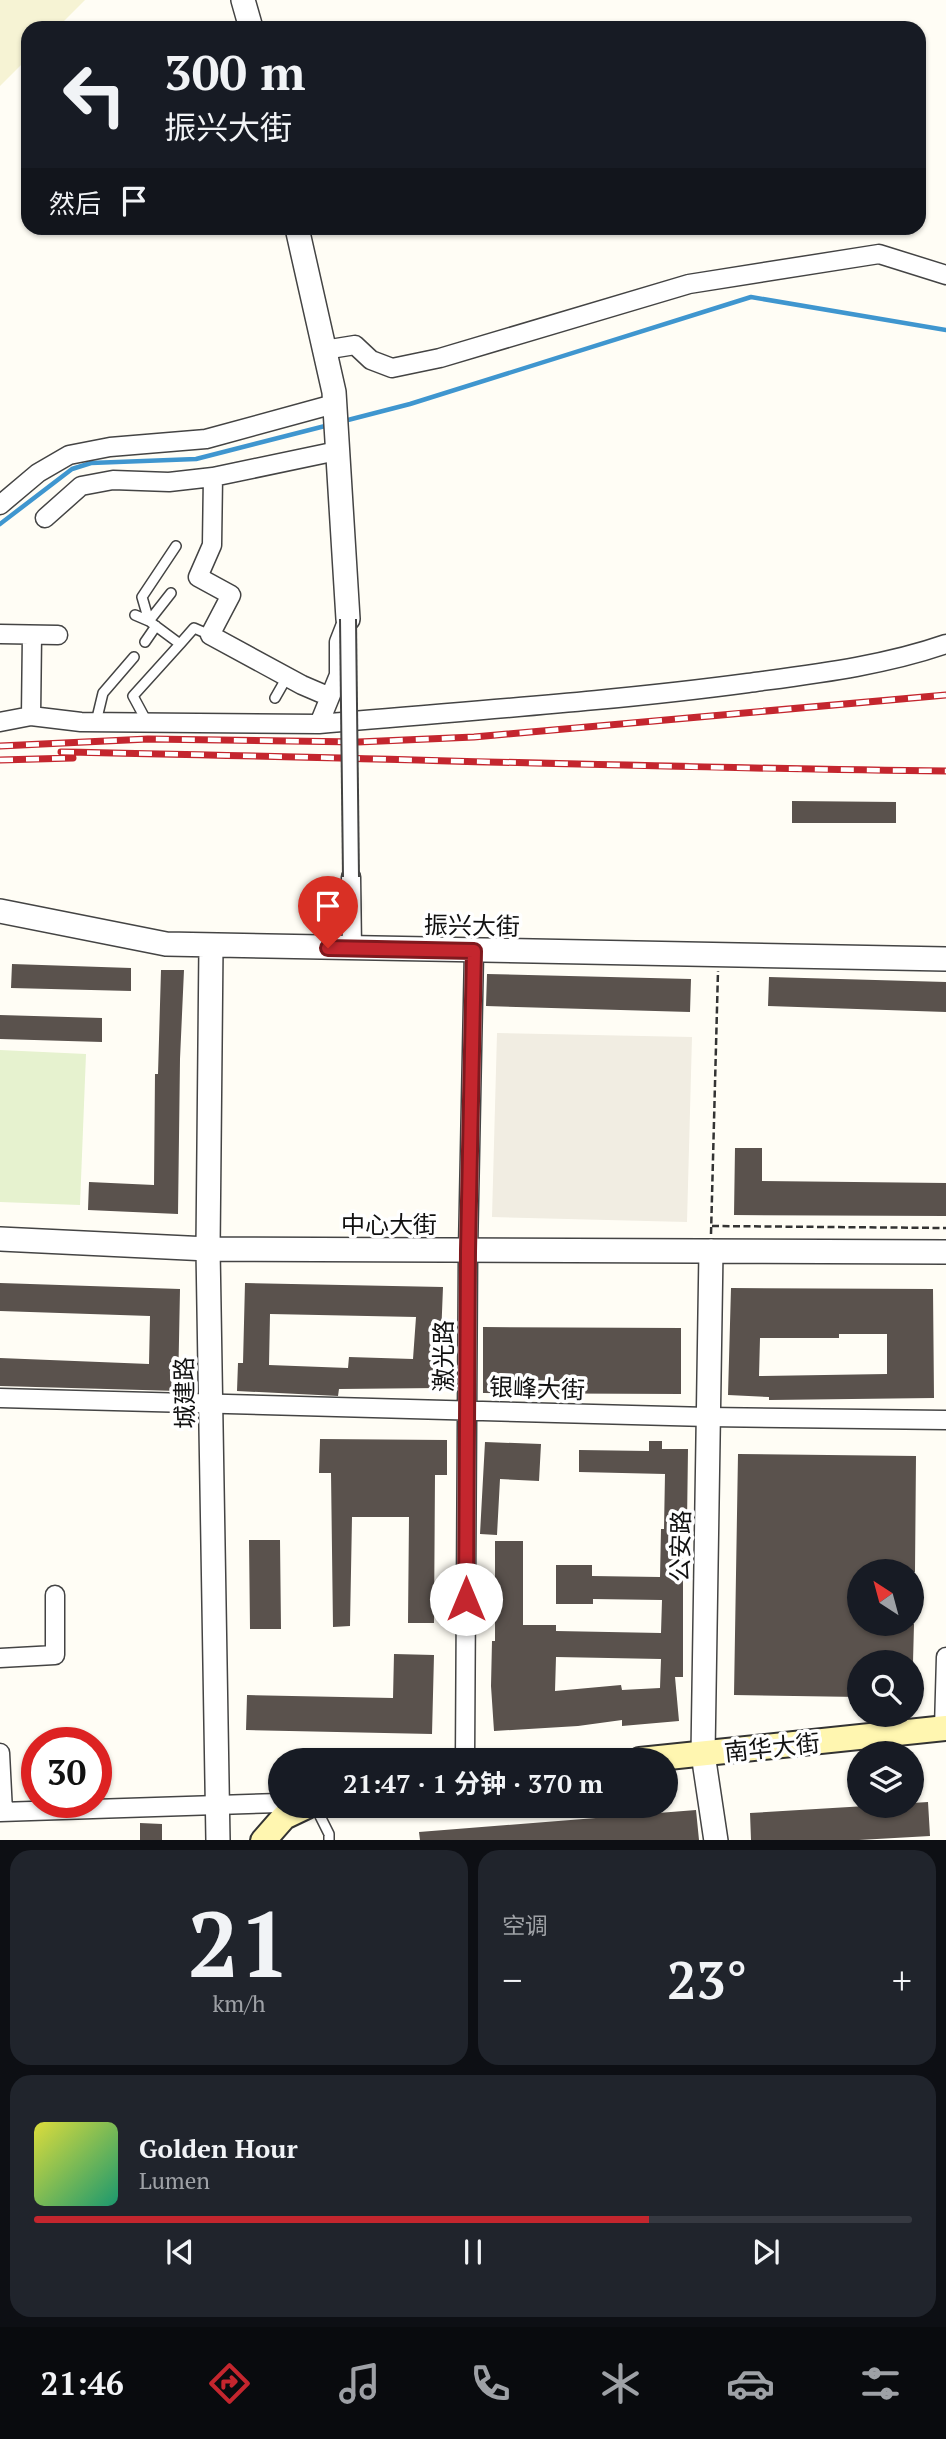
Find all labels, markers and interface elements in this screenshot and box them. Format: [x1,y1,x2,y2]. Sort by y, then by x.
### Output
text: 300 m [164,39,306,104]
icon: left [49,49,140,140]
text: 振兴大街 [164,106,292,148]
icon: arrive [115,182,153,220]
text: 然后 [49,186,101,220]
pin [298,876,358,948]
icon: arrive [309,887,347,925]
street label: 振兴大街 [424,908,520,942]
street label: 中心大街 [341,1208,437,1240]
street label: 激光路 [427,1320,459,1392]
street label: 城建路 [167,1357,201,1429]
street label: 银峰大街 [488,1370,586,1406]
street label: 公安路 [663,1510,697,1582]
north arrow [847,1559,924,1636]
map controls [847,1559,924,1818]
position arrow [429,1562,503,1636]
button: search [847,1650,924,1727]
street label: 南华大街 [723,1726,821,1768]
speed limit sign: 30 [21,1727,112,1818]
button: layers [847,1741,924,1818]
text: 21:47 · 1 分钟 · 370 m [343,1766,603,1800]
text: 21 [188,1882,290,2003]
text: 空调 [502,1910,548,1941]
text: 23° [667,1945,747,2014]
text: − [502,1955,522,2005]
text: + [892,1955,912,2005]
text: km/h [212,1988,266,2019]
text: Golden Hour [139,2131,298,2165]
text: Lumen [139,2165,210,2196]
icon: previous [161,2233,199,2271]
icon: pause [454,2233,492,2271]
icon: next [747,2233,785,2271]
icon: directions [205,2359,254,2408]
icon: music [335,2359,384,2408]
icon: phone [466,2359,515,2408]
icon: climate [596,2359,645,2408]
icon: car [726,2359,775,2408]
icon: filters [856,2359,905,2408]
text: 21:46 [41,2362,124,2404]

